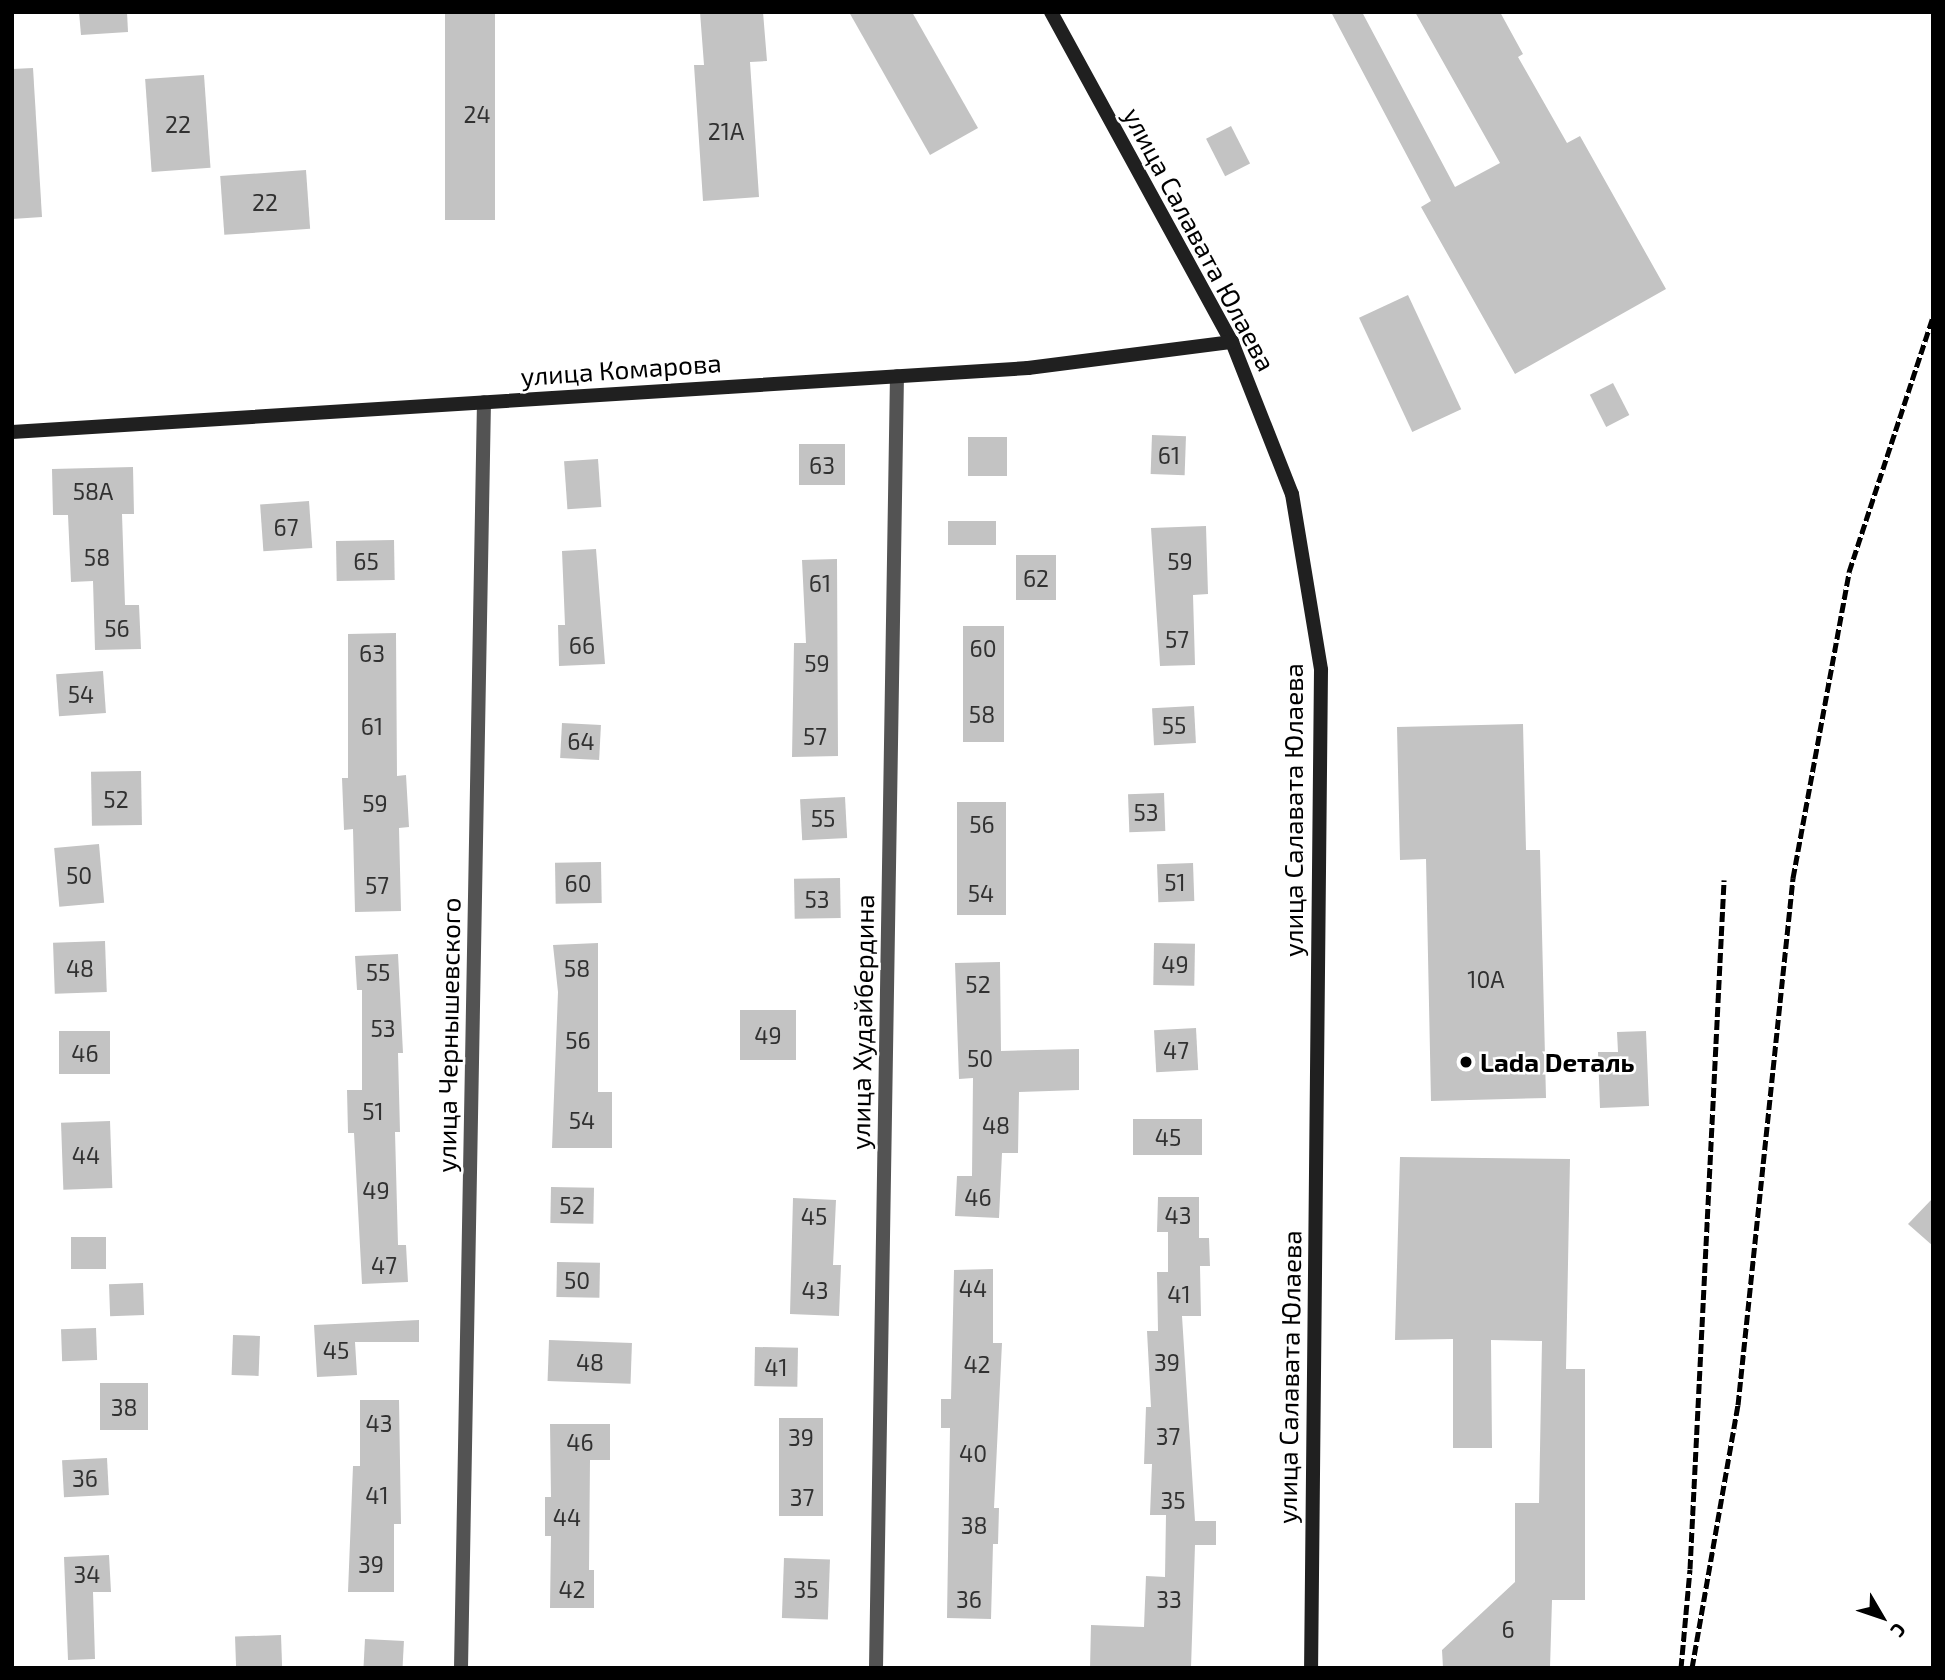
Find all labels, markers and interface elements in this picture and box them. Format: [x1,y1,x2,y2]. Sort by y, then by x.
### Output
house number: 24 [463,100,491,128]
street label: улица Салавата Юлаева [1117,102,1283,376]
house number: 22 [165,110,191,138]
house number: 21А [708,117,744,145]
house number: 22 [252,188,278,216]
street label: улица Комарова [520,346,722,392]
house number: 61 [1158,441,1180,469]
house number: 63 [809,451,835,479]
house number: 58А [73,477,113,505]
house number: 67 [274,513,298,541]
house number: 58 [84,543,110,571]
house number: 65 [353,547,379,575]
house number: 59 [1167,547,1193,575]
house number: 62 [1023,564,1049,592]
house number: 61 [809,569,831,597]
house number: 56 [104,614,130,642]
house number: 57 [1165,625,1189,653]
house number: 66 [569,631,595,659]
house number: 60 [969,634,997,662]
house number: 63 [359,639,385,667]
house number: 59 [804,649,830,677]
street label: улица Салавата Юлаева [1277,663,1309,957]
house number: 54 [68,680,94,708]
house number: 58 [969,700,995,728]
house number: 55 [1162,711,1186,739]
house number: 61 [361,712,383,740]
house number: 57 [803,722,827,750]
house number: 64 [567,727,595,755]
house number: 52 [103,785,129,813]
house number: 59 [362,789,388,817]
house number: 53 [1133,798,1159,826]
house number: 55 [811,804,835,832]
house number: 56 [969,810,995,838]
house number: 50 [66,861,92,889]
house number: 51 [1164,868,1186,896]
house number: 60 [564,869,592,897]
house number: 57 [365,871,389,899]
house number: 54 [968,879,994,907]
house number: 53 [804,885,830,913]
street label: улица Худайбердина [844,894,880,1150]
street label: улица Чернышевского [430,897,466,1173]
house number: 49 [1161,950,1189,978]
house number: 48 [66,954,94,982]
house number: 58 [564,954,590,982]
house number: 55 [366,958,390,986]
house number: 10А [1467,965,1505,993]
house number: 52 [965,970,991,998]
house number: 53 [370,1014,396,1042]
house number: 49 [754,1021,782,1049]
house number: 56 [565,1026,591,1054]
house number: 47 [1163,1036,1189,1064]
house number: 46 [71,1039,99,1067]
house number: 50 [967,1044,993,1072]
place label: Lada Dеталь [1480,1046,1635,1078]
marker: Lada Dеталь [1458,1054,1474,1070]
house number: 51 [362,1097,384,1125]
house number: 54 [569,1106,595,1134]
house number: 48 [982,1111,1010,1139]
house number: 45 [1155,1123,1181,1151]
house number: 44 [72,1141,100,1169]
house number: 49 [362,1176,390,1204]
house number: 46 [964,1183,992,1211]
house number: 52 [559,1191,585,1219]
house number: 43 [1165,1201,1191,1229]
house number: 45 [801,1202,827,1230]
street label: улица Салавата Юлаева [1271,1230,1307,1524]
house number: 47 [371,1251,397,1279]
house number: 50 [564,1266,590,1294]
house number: 44 [959,1274,987,1302]
house number: 43 [802,1276,828,1304]
house number: 41 [1167,1280,1191,1308]
house number: 45 [323,1336,349,1364]
house number: 48 [576,1348,604,1376]
house number: 39 [1154,1348,1180,1376]
house number: 42 [963,1350,991,1378]
house number: 41 [764,1353,788,1381]
house number: 38 [111,1393,137,1421]
house number: 43 [366,1409,392,1437]
house number: 37 [1156,1422,1180,1450]
house number: 39 [788,1423,814,1451]
house number: 46 [566,1428,594,1456]
house number: 40 [959,1439,987,1467]
house number: 36 [72,1464,98,1492]
house number: 41 [365,1481,389,1509]
house number: 37 [790,1483,814,1511]
house number: 35 [1160,1486,1186,1514]
house number: 44 [553,1503,581,1531]
house number: 38 [961,1511,987,1539]
house number: 39 [358,1550,384,1578]
house number: 34 [74,1560,100,1588]
house number: 42 [558,1575,586,1603]
house number: 35 [793,1575,819,1603]
north arrow [1847,1582,1917,1652]
house number: 36 [956,1585,982,1613]
house number: 33 [1156,1585,1182,1613]
house number: 6 [1501,1615,1515,1643]
text: С [1886,1619,1911,1642]

